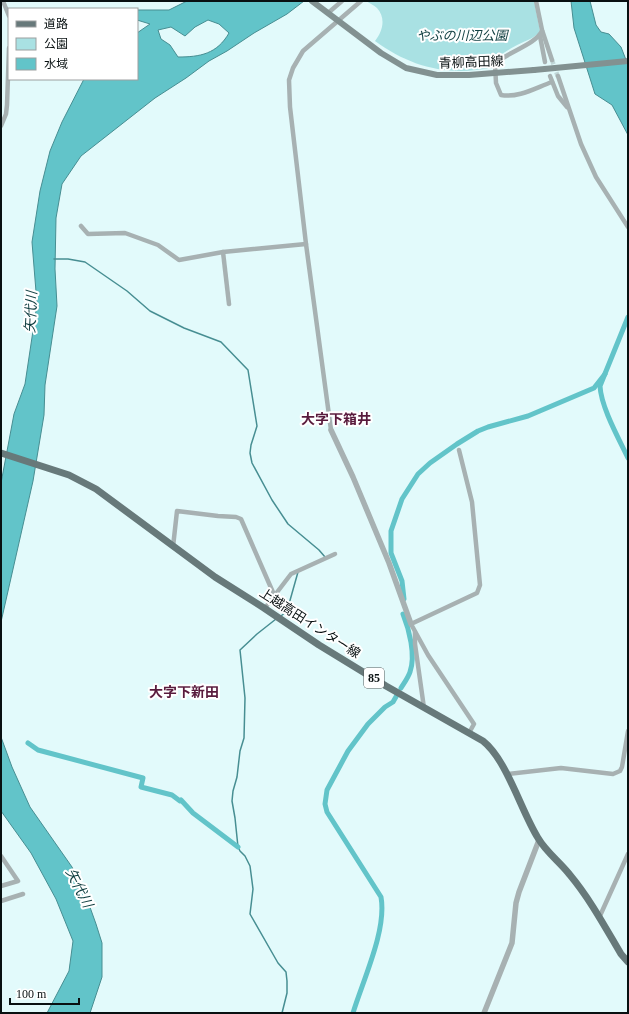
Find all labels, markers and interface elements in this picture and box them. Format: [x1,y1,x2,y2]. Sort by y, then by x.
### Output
legend [8,8,138,80]
text: 道路 [44,17,68,31]
park label: やぶの川辺公園 [416,28,509,43]
text: 公園 [44,37,68,51]
street label: 青柳高田線 [438,53,504,71]
text: 水域 [44,57,68,71]
water label: 矢代川 [22,289,40,333]
district label: 大字下箱井 [301,411,371,427]
street label: 上越高田インター線 [257,585,363,661]
road number: 85 [364,668,384,688]
district label: 大字下新田 [149,685,219,700]
water label: 矢代川 [63,866,96,912]
scale bar [10,980,79,1006]
text: 100 m [16,987,47,1001]

